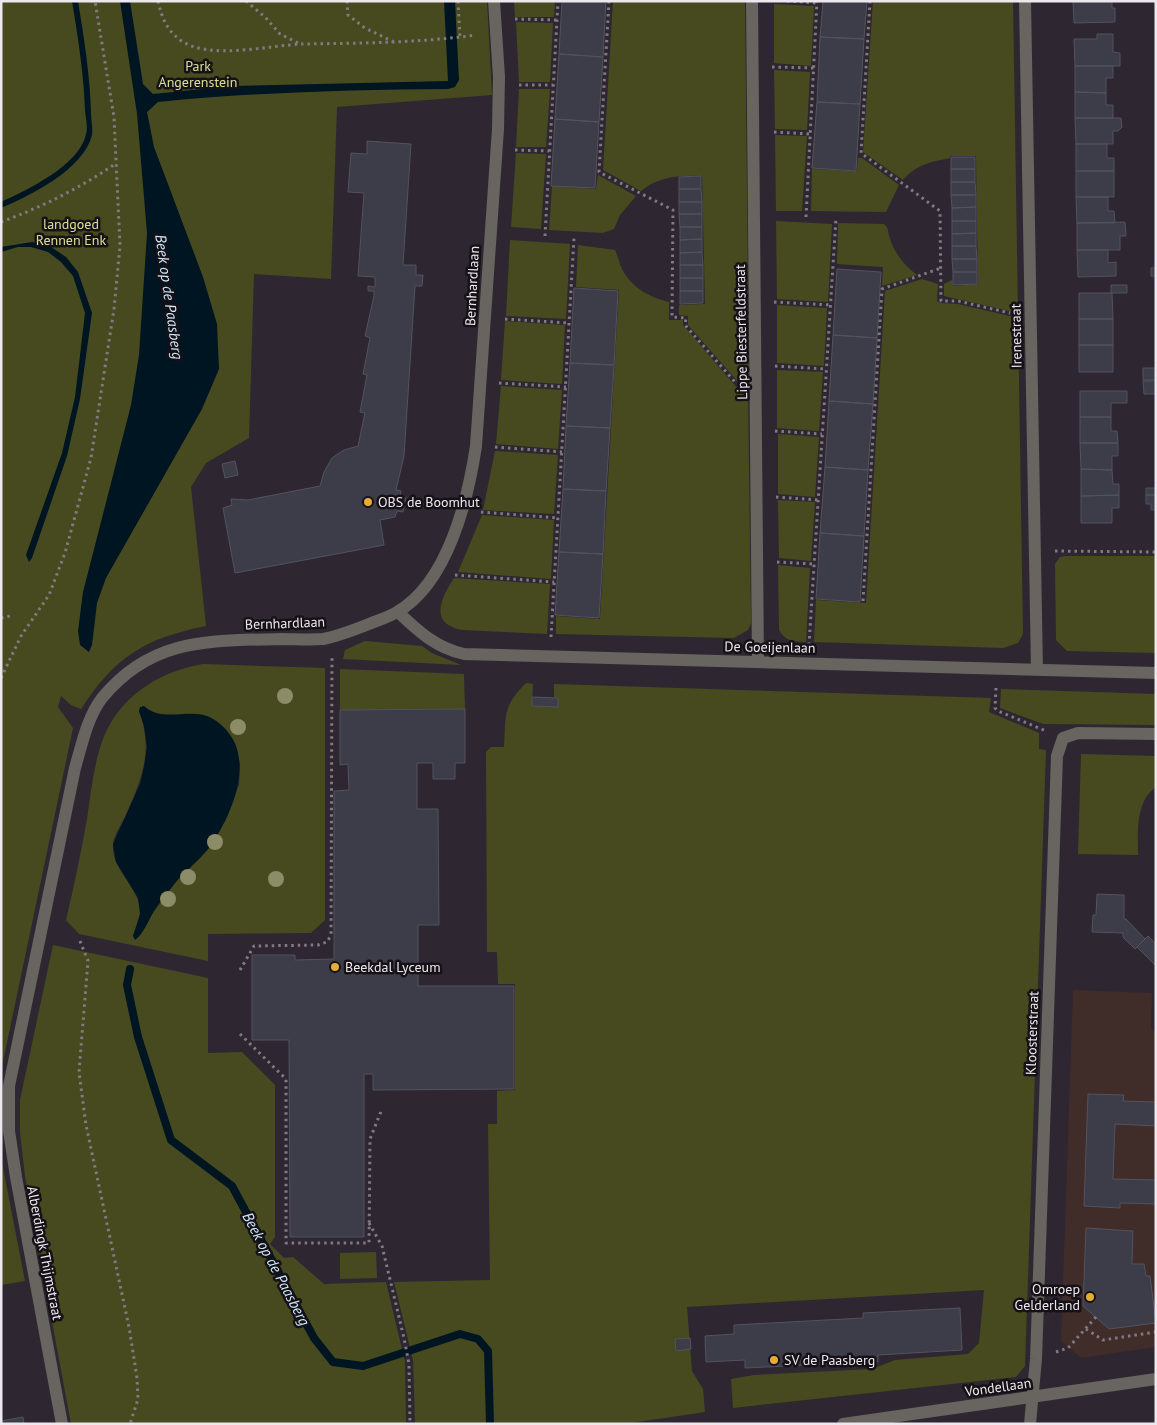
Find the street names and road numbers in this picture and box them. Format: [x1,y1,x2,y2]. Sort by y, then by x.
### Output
street label: Bernhardlaan [461,245,483,327]
street label: Lippe Biesterfeldstraat [731,264,751,400]
street label: Irenestraat [1006,303,1026,369]
street label: Bernhardlaan [245,613,325,633]
street label: De Goeijenlaan [724,637,816,657]
street label: Kloosterstraat [1022,990,1042,1075]
street label: Alberdingk Thijmstraat [23,1184,67,1322]
street label: Vondellaan [963,1373,1032,1401]

